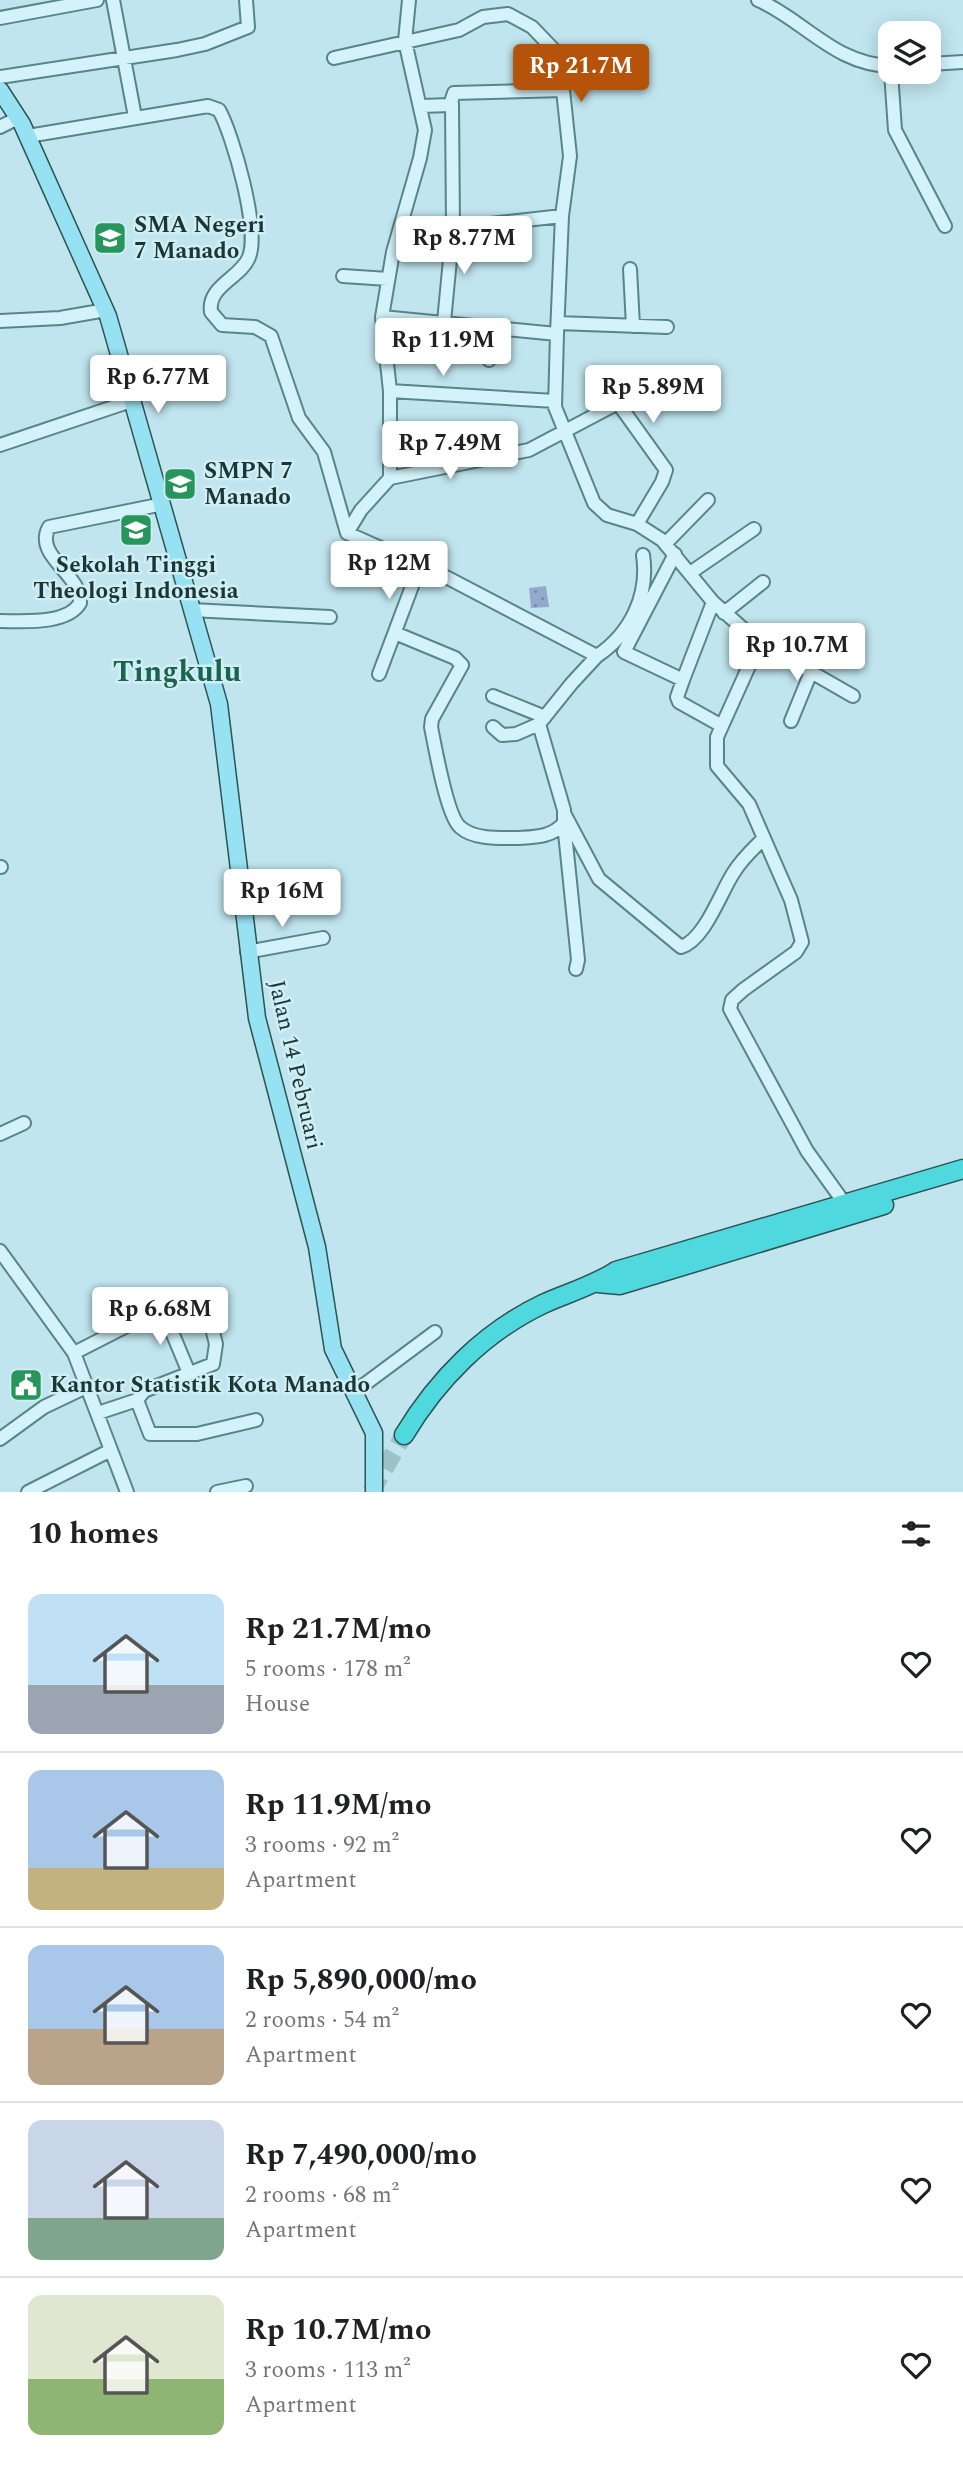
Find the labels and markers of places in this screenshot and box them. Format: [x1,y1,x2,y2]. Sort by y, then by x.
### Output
pin: Rp 21.7M [509,44,653,104]
place label: SMA Negeri 7 Manado [134,208,265,269]
pin: Rp 8.77M [392,216,536,276]
school or university icon: SMA Negeri 7 Manado [91,219,129,257]
pin: Rp 11.9M [371,318,515,378]
pin: Rp 6.77M [86,356,230,415]
pin: Rp 5.89M [581,366,725,425]
pin: Rp 7.49M [378,421,522,481]
place label: SMPN 7 Manado [204,454,293,515]
school or university icon: SMPN 7 Manado [161,465,199,503]
school or university icon: Sekolah Tinggi Theologi Indonesia [117,511,155,549]
pin: Rp 12M [332,542,446,601]
place label: Sekolah Tinggi Theologi Indonesia [33,548,239,609]
pin: Rp 10.7M [725,624,869,683]
pin: Rp 16M [225,870,339,929]
pin: Rp 6.68M [88,1288,232,1347]
public building icon: Kantor Statistik Kota Manado [7,1366,45,1404]
place label: Kantor Statistik Kota Manado [50,1368,370,1403]

